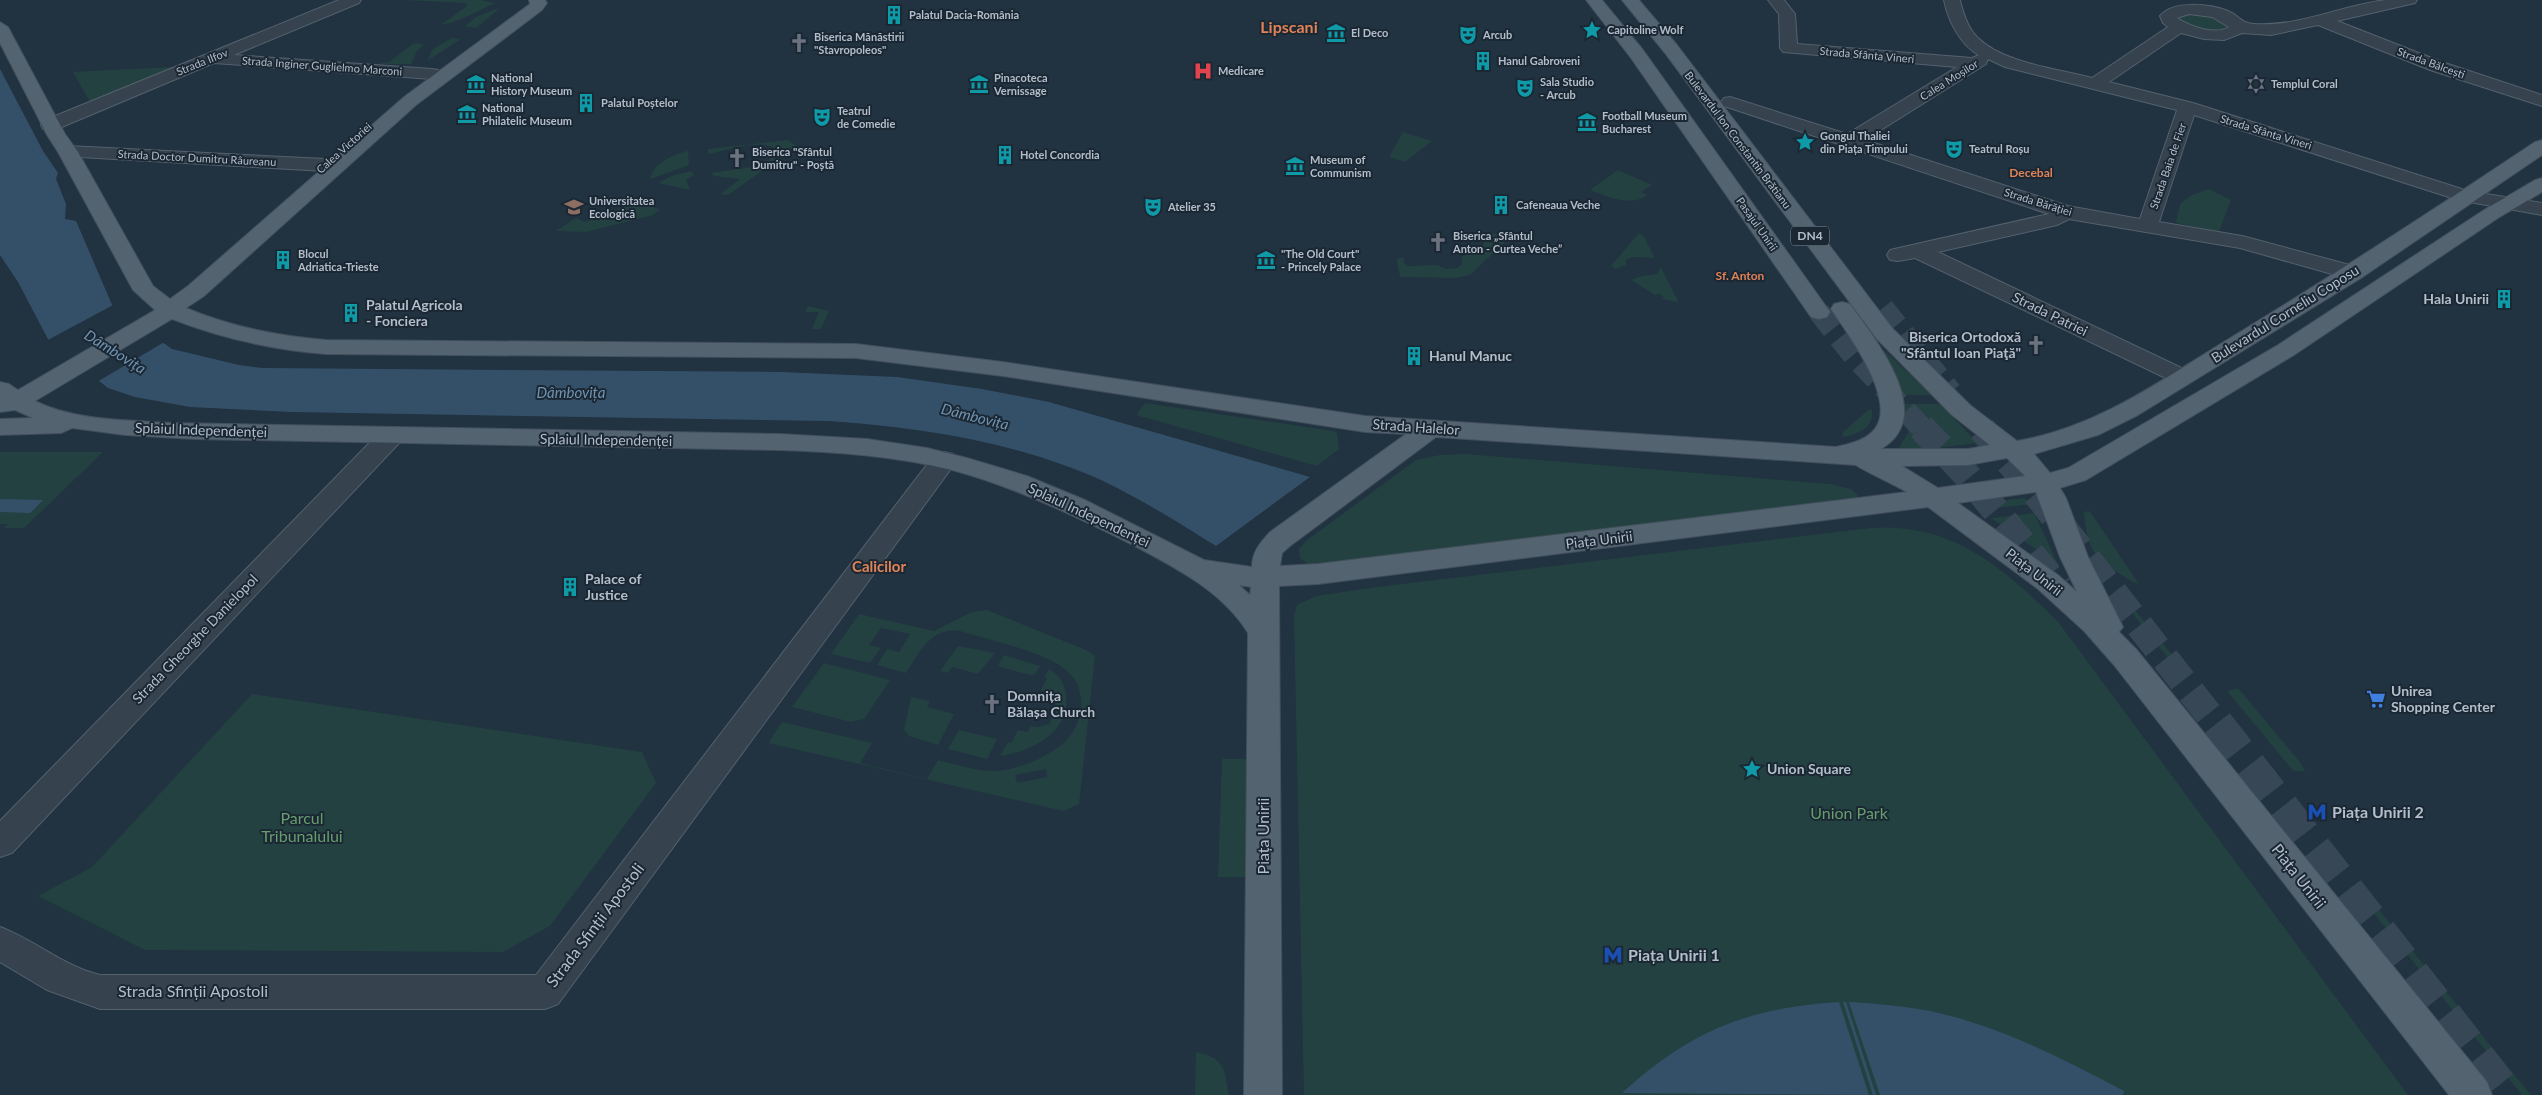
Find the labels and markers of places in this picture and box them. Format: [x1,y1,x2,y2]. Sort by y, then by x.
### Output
building icon: Palatul Dacia-România [883,4,905,26]
place label: Palatul Dacia-România [909,8,1019,21]
place icon: Capitoline Wolf [1581,19,1603,41]
museum icon: El Deco [1325,22,1347,44]
place label: Capitoline Wolf [1607,23,1683,36]
theatre icon: Arcub [1457,24,1479,46]
place label: El Deco [1351,26,1388,39]
place label: Arcub [1482,28,1512,41]
place label: Biserica Mănăstirii "Stavropoleos" [814,30,905,56]
church icon: Biserica Mănăstirii "Stavropoleos" [788,32,810,54]
building icon: Hanul Gabroveni [1472,50,1494,72]
place label: Hanul Gabroveni [1498,54,1580,67]
hospital icon: Medicare [1192,60,1214,82]
place label: Medicare [1218,64,1264,77]
place label: National History Museum [491,71,572,97]
place label: Pinacoteca Vernissage [993,71,1048,97]
museum icon: National History Museum [465,73,487,95]
museum icon: Pinacoteca Vernissage [968,73,990,95]
synagogue icon: Templul Coral [2245,73,2267,95]
place label: Sala Studio - Arcub [1540,75,1594,101]
theatre icon: Sala Studio - Arcub [1514,77,1536,99]
place label: Templul Coral [2271,77,2338,90]
building icon: Palatul Poștelor [575,92,597,114]
place label: Palatul Poștelor [601,96,679,109]
place label: National Philatelic Museum [482,101,572,127]
museum icon: National Philatelic Museum [456,103,478,125]
place label: Teatrul de Comedie [837,104,895,130]
theatre icon: Teatrul de Comedie [811,106,833,128]
place label: Football Museum Bucharest [1602,109,1687,135]
museum icon: Football Museum Bucharest [1576,111,1598,133]
place label: Gongul Thaliei din Piața Timpului [1820,129,1908,155]
place icon: Gongul Thaliei din Piața Timpului [1794,131,1816,153]
theatre icon: Teatrul Roșu [1943,138,1965,160]
place label: Teatrul Roșu [1969,142,2030,155]
building icon: Hotel Concordia [994,144,1016,166]
place label: Biserica "Sfântul Dumitru" - Poștă [752,145,834,171]
church icon: Biserica "Sfântul Dumitru" - Poștă [726,147,748,169]
place label: Hotel Concordia [1020,148,1100,161]
place label: Museum of Communism [1310,153,1371,179]
museum icon: Museum of Communism [1284,155,1306,177]
place label: Universitatea Ecologică [589,194,654,220]
building icon: Cafeneaua Veche [1490,194,1512,216]
school or university icon: Universitatea Ecologică [563,196,585,218]
theatre icon: Atelier 35 [1142,196,1164,218]
place label: Cafeneaua Veche [1516,198,1600,211]
place label: Atelier 35 [1167,200,1216,213]
place label: Biserica „Sfântul Anton - Curtea Veche” [1452,229,1562,255]
church icon: Biserica „Sfântul Anton - Curtea Veche” [1427,231,1449,253]
place label: Blocul Adriatica-Trieste [297,247,379,273]
place label: "The Old Court" - Princely Palace [1281,247,1361,273]
building icon: Blocul Adriatica-Trieste [272,249,294,271]
museum icon: "The Old Court" - Princely Palace [1255,249,1277,271]
building icon: Hala Unirii [2493,288,2515,310]
place label: Hala Unirii [2423,290,2489,307]
place label: Palatul Agricola - Fonciera [366,296,463,329]
building icon: Palatul Agricola - Fonciera [340,302,362,324]
place label: Biserica Ortodoxă "Sfântul Ioan Piaţă" [1901,328,2021,361]
church icon: Biserica Ortodoxă "Sfântul Ioan Piaţă" [2025,334,2047,356]
building icon: Hanul Manuc [1403,345,1425,367]
place label: Hanul Manuc [1429,347,1512,364]
place label: Palace of Justice [585,570,642,603]
building icon: Palace of Justice [559,576,581,598]
place label: Unirea Shopping Center [2391,682,2496,715]
place label: Domnița Bălașa Church [1007,687,1095,720]
supermarket icon: Unirea Shopping Center [2365,688,2387,710]
church icon: Domnița Bălașa Church [981,693,1003,715]
place icon: Union Square [1741,758,1763,780]
place label: Union Square [1767,760,1852,777]
metro station icon: Piața Unirii 2 [2306,801,2328,823]
place label: Piața Unirii 2 [2332,802,2424,821]
metro station icon: Piața Unirii 1 [1602,944,1624,966]
place label: Piața Unirii 1 [1628,945,1720,964]

